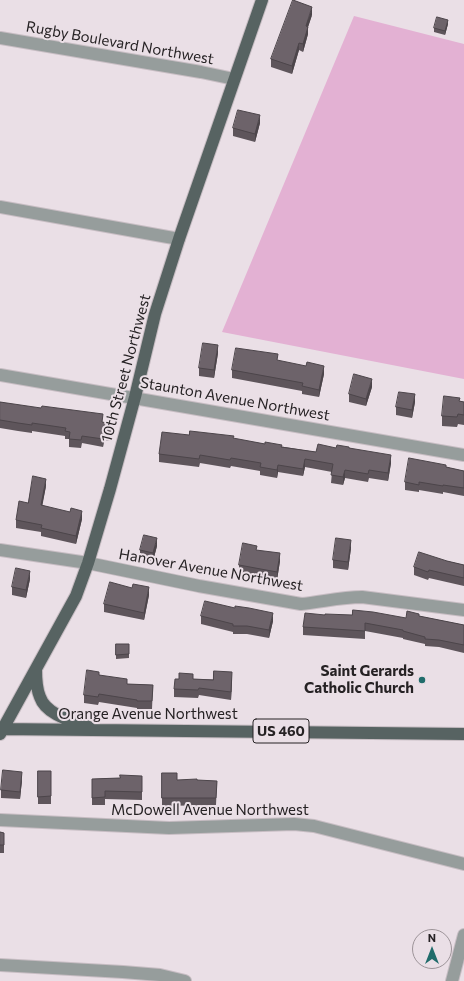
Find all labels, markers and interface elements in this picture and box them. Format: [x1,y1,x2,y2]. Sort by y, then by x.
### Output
street label: Rugby Boulevard Northwest [25,18,215,68]
street label: 10th Street Northwest [98,292,154,444]
street label: Staunton Avenue Northwest [139,373,331,425]
street label: Hanover Avenue Northwest [117,545,305,595]
place label: Saint Gerards Catholic Church [304,662,414,697]
marker: Saint Gerards Catholic Church [417,675,427,685]
street label: Orange Avenue Northwest [58,705,238,723]
road number: US 460 [253,719,309,743]
street label: McDowell Avenue Northwest [111,801,309,819]
north arrow [412,929,452,969]
text: N [428,931,436,944]

